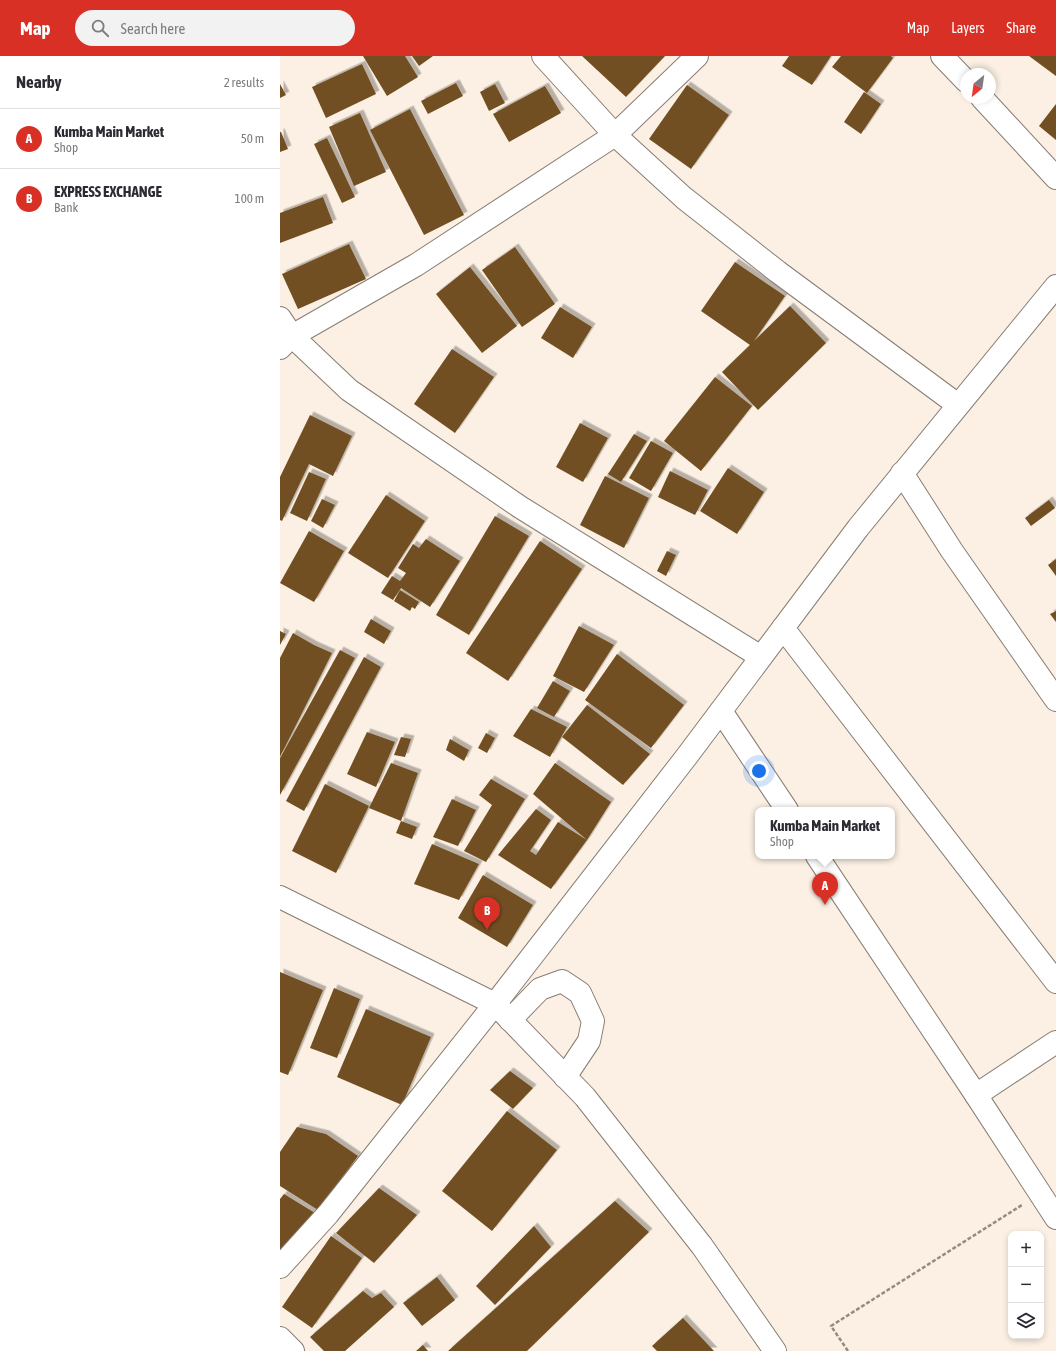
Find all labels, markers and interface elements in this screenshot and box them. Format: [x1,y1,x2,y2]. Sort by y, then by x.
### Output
search box [75,10,355,46]
text: Map [20,17,51,39]
icon: search [89,17,111,39]
text: Search here [121,20,185,37]
text: Map [907,20,929,36]
text: Layers [951,20,984,36]
text: Share [1006,20,1036,36]
north arrow [960,68,996,104]
text: Nearby [16,72,62,92]
text: 2 results [224,75,264,90]
text: Kumba Main Market [54,123,164,140]
text: A [26,131,32,146]
text: 50 m [241,131,264,146]
text: Shop [54,140,78,155]
text: EXPRESS EXCHANGE [54,183,162,200]
text: B [26,191,32,206]
text: 100 m [235,191,264,206]
text: Bank [54,200,78,215]
your location [749,761,769,781]
popup [755,807,895,859]
text: Kumba Main Market [770,817,880,834]
text: Shop [770,834,794,849]
pin: A [812,872,838,905]
pin: B [474,897,500,930]
map controls [1008,1231,1044,1339]
button: + [1008,1231,1044,1267]
button: − [1008,1267,1044,1303]
button: layers [1008,1303,1044,1339]

